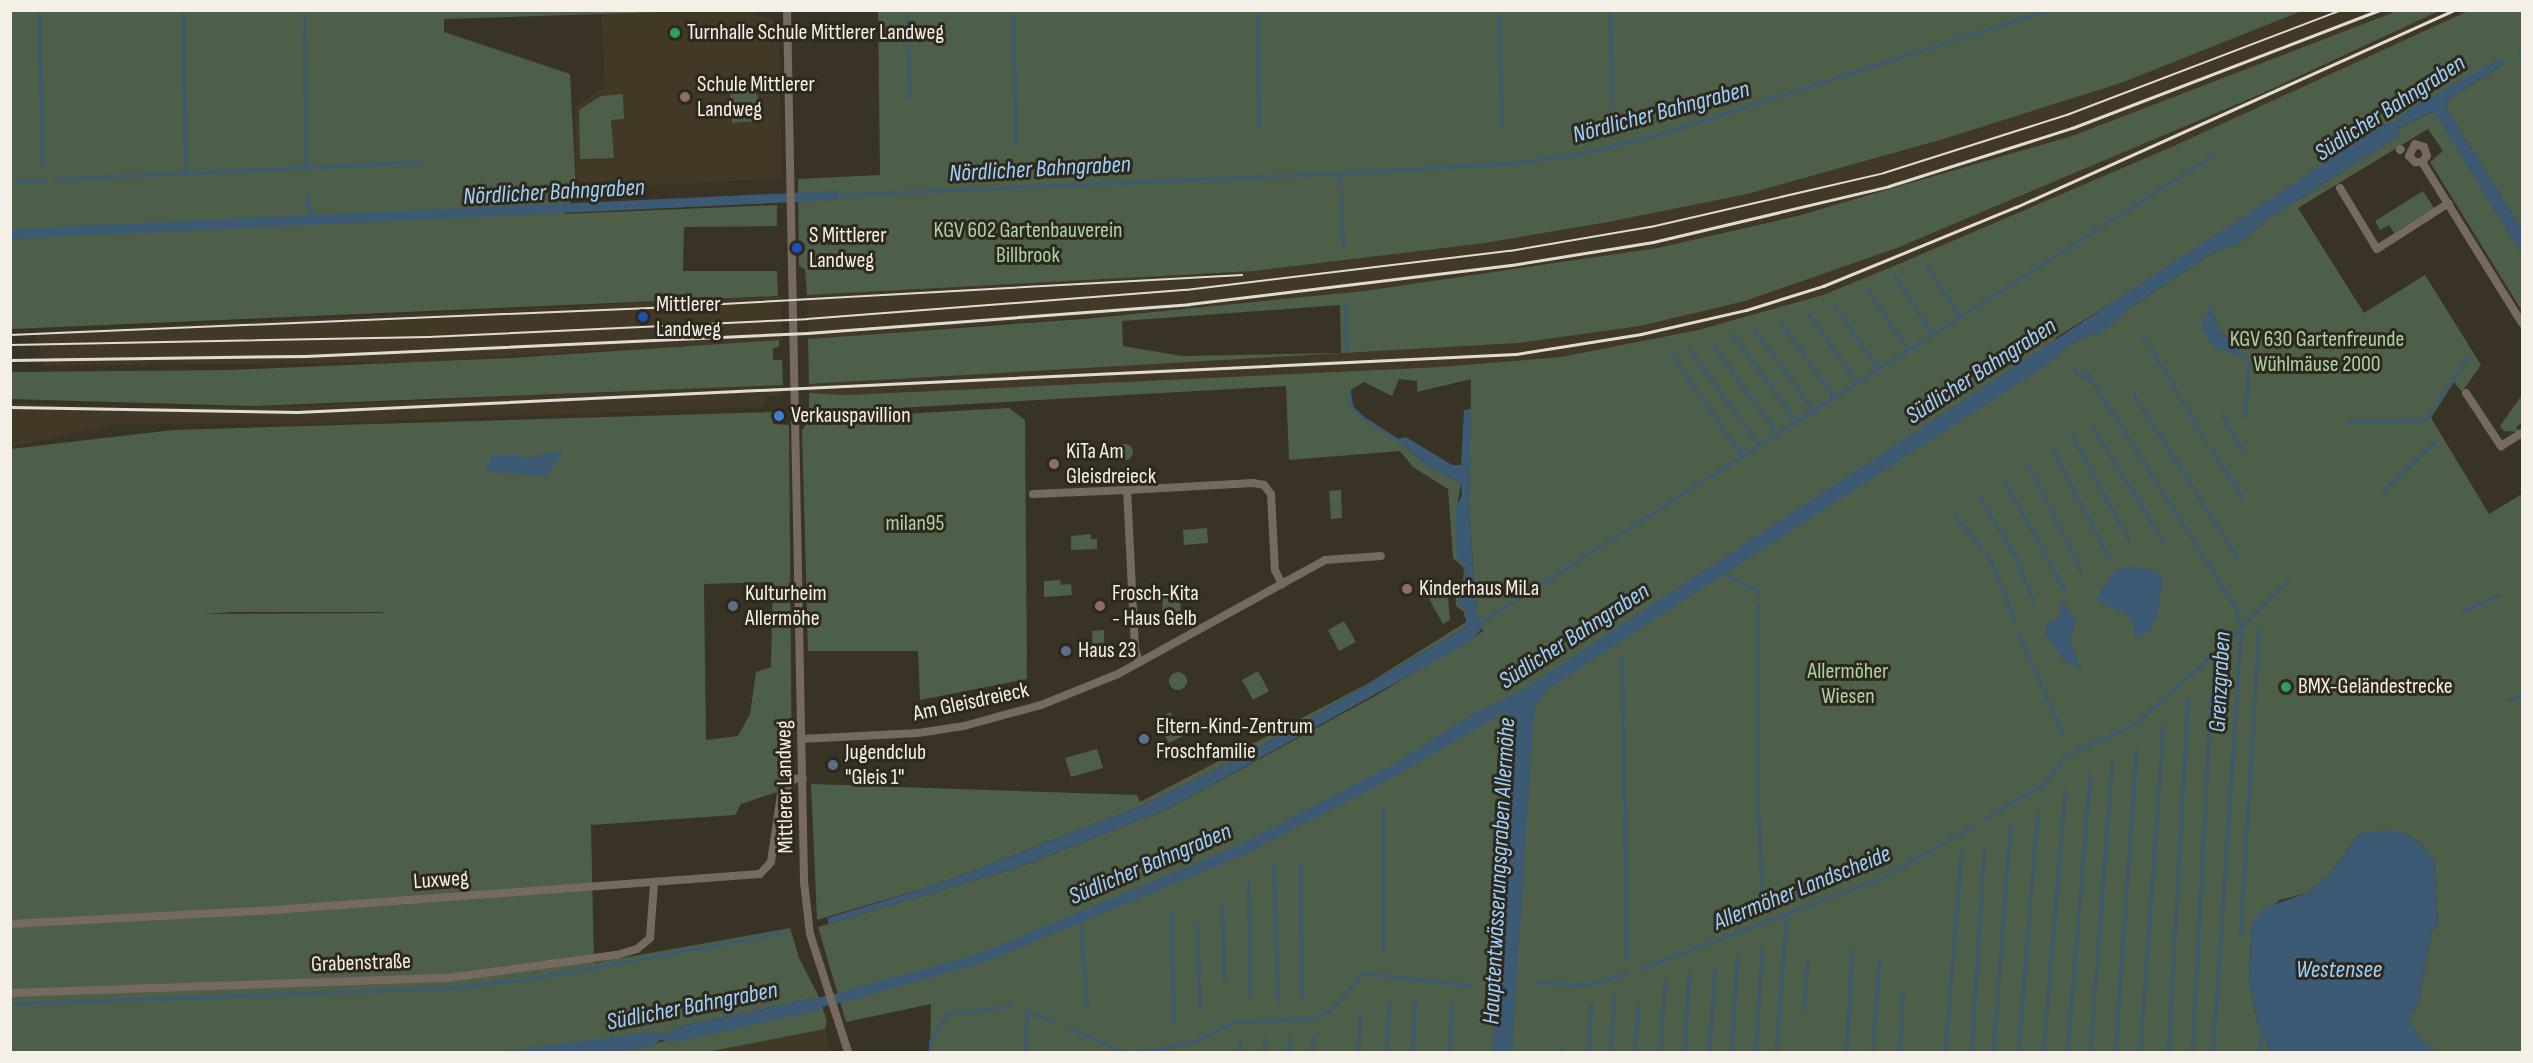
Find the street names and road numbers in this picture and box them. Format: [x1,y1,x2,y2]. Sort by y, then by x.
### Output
street label: Am Gleisdreieck [911,677,1031,727]
street label: Mittlerer Landweg [771,720,799,854]
street label: Luxweg [412,865,470,895]
street label: Grabenstraße [311,948,411,978]

